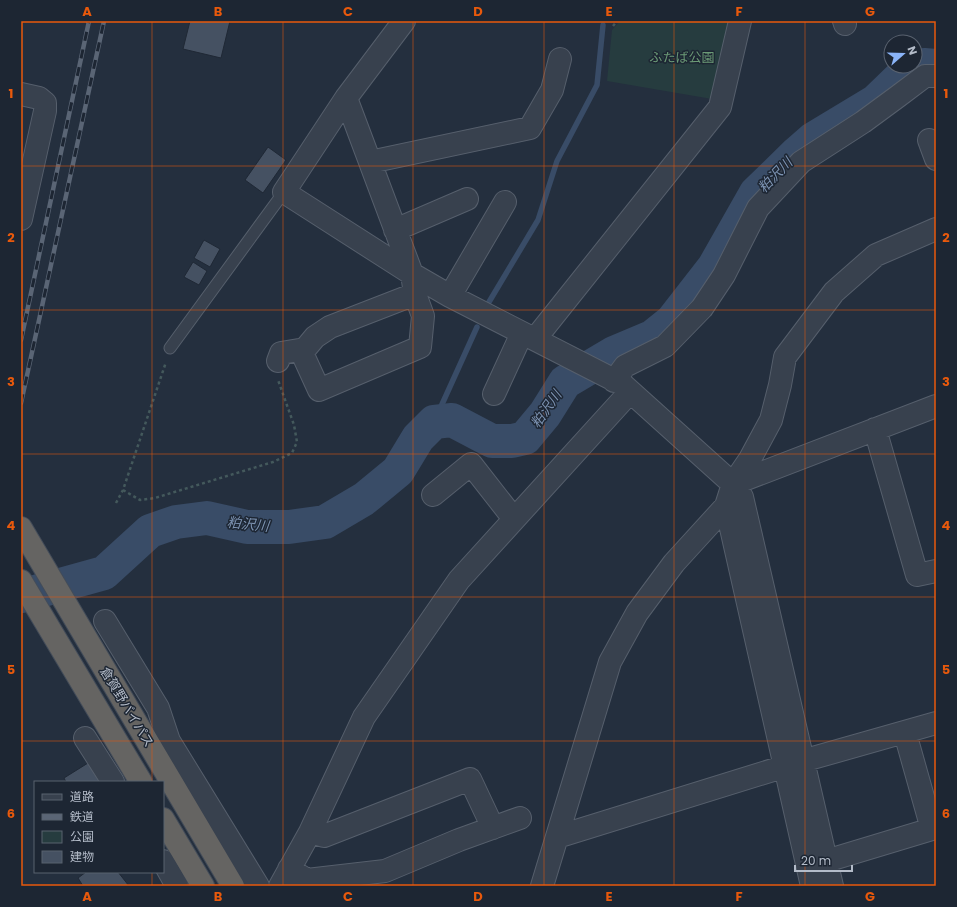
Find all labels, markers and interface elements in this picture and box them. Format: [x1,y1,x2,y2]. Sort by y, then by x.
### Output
text: A [82,2,92,21]
text: B [214,2,223,21]
text: C [343,2,353,21]
text: D [473,2,483,21]
text: E [605,2,613,21]
text: F [735,2,743,21]
text: G [865,2,875,21]
north arrow [883,34,923,74]
text: N [903,44,921,57]
park label: ふたば公園 [649,48,715,67]
text: 1 [9,84,13,103]
text: 1 [944,84,948,103]
water label: 粕沢川 [753,152,798,197]
text: 2 [7,228,15,247]
text: 2 [942,228,950,247]
text: 3 [7,372,15,391]
text: 3 [942,372,950,391]
water label: 粕沢川 [526,384,567,432]
water label: 粕沢川 [226,512,272,536]
text: 4 [7,516,16,535]
text: 4 [942,516,951,535]
text: 5 [7,660,15,679]
text: 5 [942,660,950,679]
street label: 倉賀野バイパス [95,663,159,751]
legend [34,781,164,873]
text: 道路 [70,788,94,805]
text: 6 [7,804,15,823]
text: 6 [942,804,950,823]
text: 鉄道 [70,808,94,825]
text: 公園 [70,828,94,845]
scale bar [795,847,852,873]
text: 建物 [70,848,94,865]
text: 20 m [801,852,831,869]
text: A [82,887,92,906]
text: B [214,887,223,906]
text: C [343,887,353,906]
text: D [473,887,483,906]
text: E [605,887,613,906]
text: F [735,887,743,906]
text: G [865,887,875,906]

